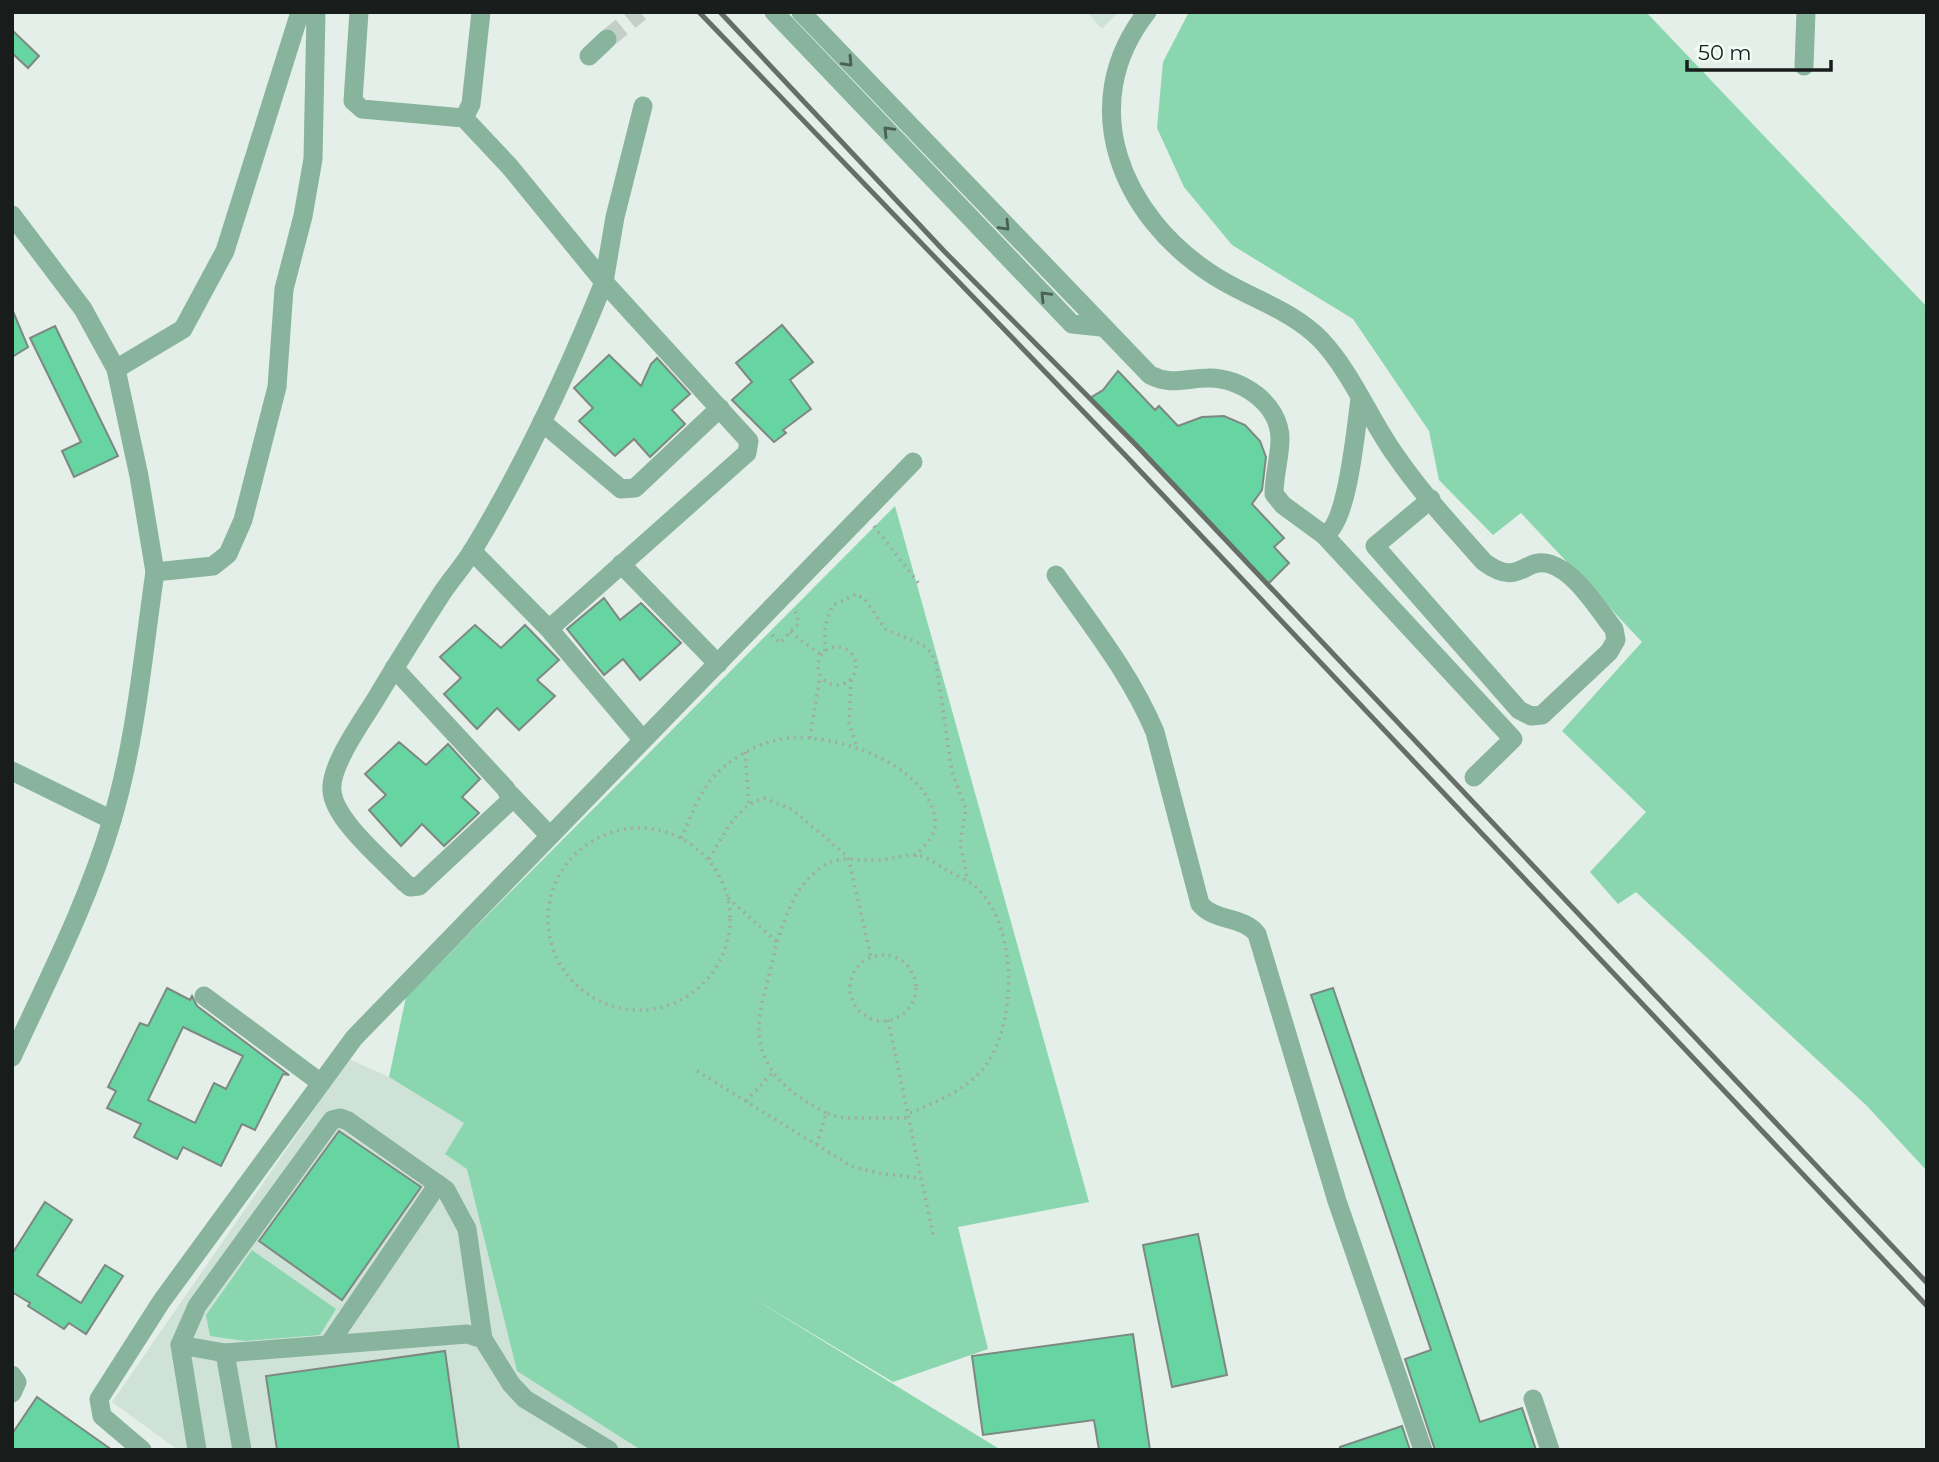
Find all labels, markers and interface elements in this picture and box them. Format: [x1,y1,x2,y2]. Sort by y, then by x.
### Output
scale bar [1687,28,1830,72]
text: 50 m [1698,40,1752,65]
one-way arrow [840,53,853,66]
one-way arrow [883,127,896,140]
one-way arrow [997,218,1010,231]
one-way arrow [1041,291,1054,304]

